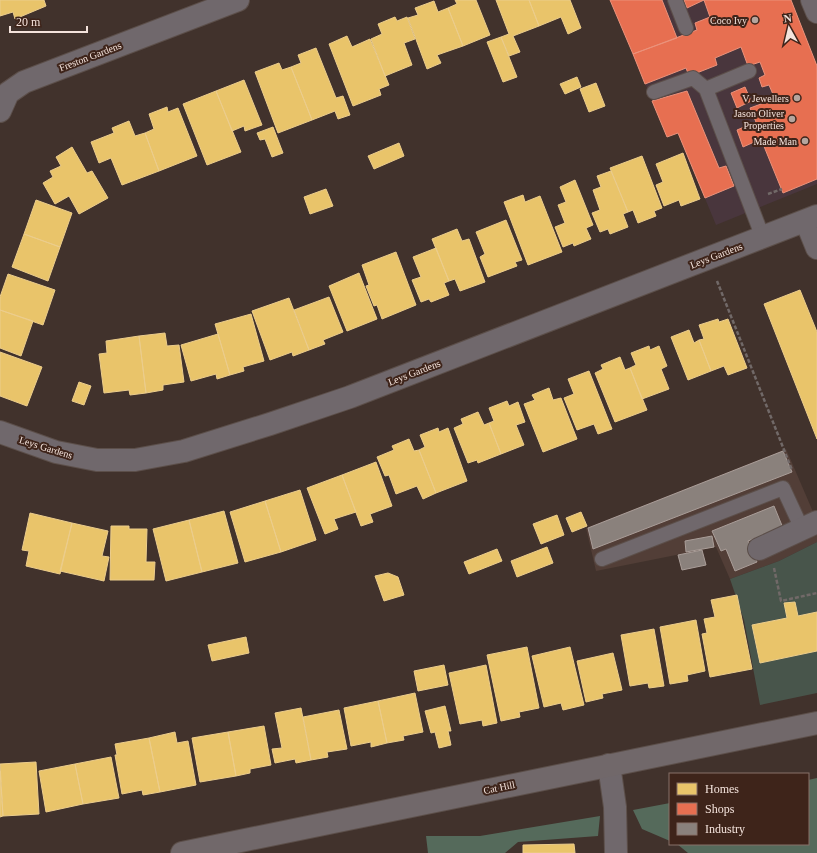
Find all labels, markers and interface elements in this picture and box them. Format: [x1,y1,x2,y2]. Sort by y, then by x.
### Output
scale bar [10,8,87,34]
north arrow [769,8,809,48]
text: N [783,12,792,25]
text: 20 m [16,15,41,29]
place label: Coco Ivy [710,15,747,26]
marker: Coco Ivy [750,15,760,25]
street label: Freston Gardens [57,40,123,73]
place label: V Jewellers [742,93,789,104]
marker: V Jewellers [792,93,802,103]
place label: Jason Oliver Properties [734,108,785,131]
marker: Jason Oliver Properties [787,114,797,124]
place label: Made Man [753,136,797,147]
marker: Made Man [800,136,810,146]
street label: Leys Gardens [688,240,744,271]
street label: Leys Gardens [386,357,442,388]
street label: Leys Gardens [18,434,74,461]
legend [669,773,809,845]
street label: Cat Hill [482,779,516,796]
text: Homes [705,782,739,796]
text: Shops [705,802,735,816]
text: Industry [705,822,745,836]

